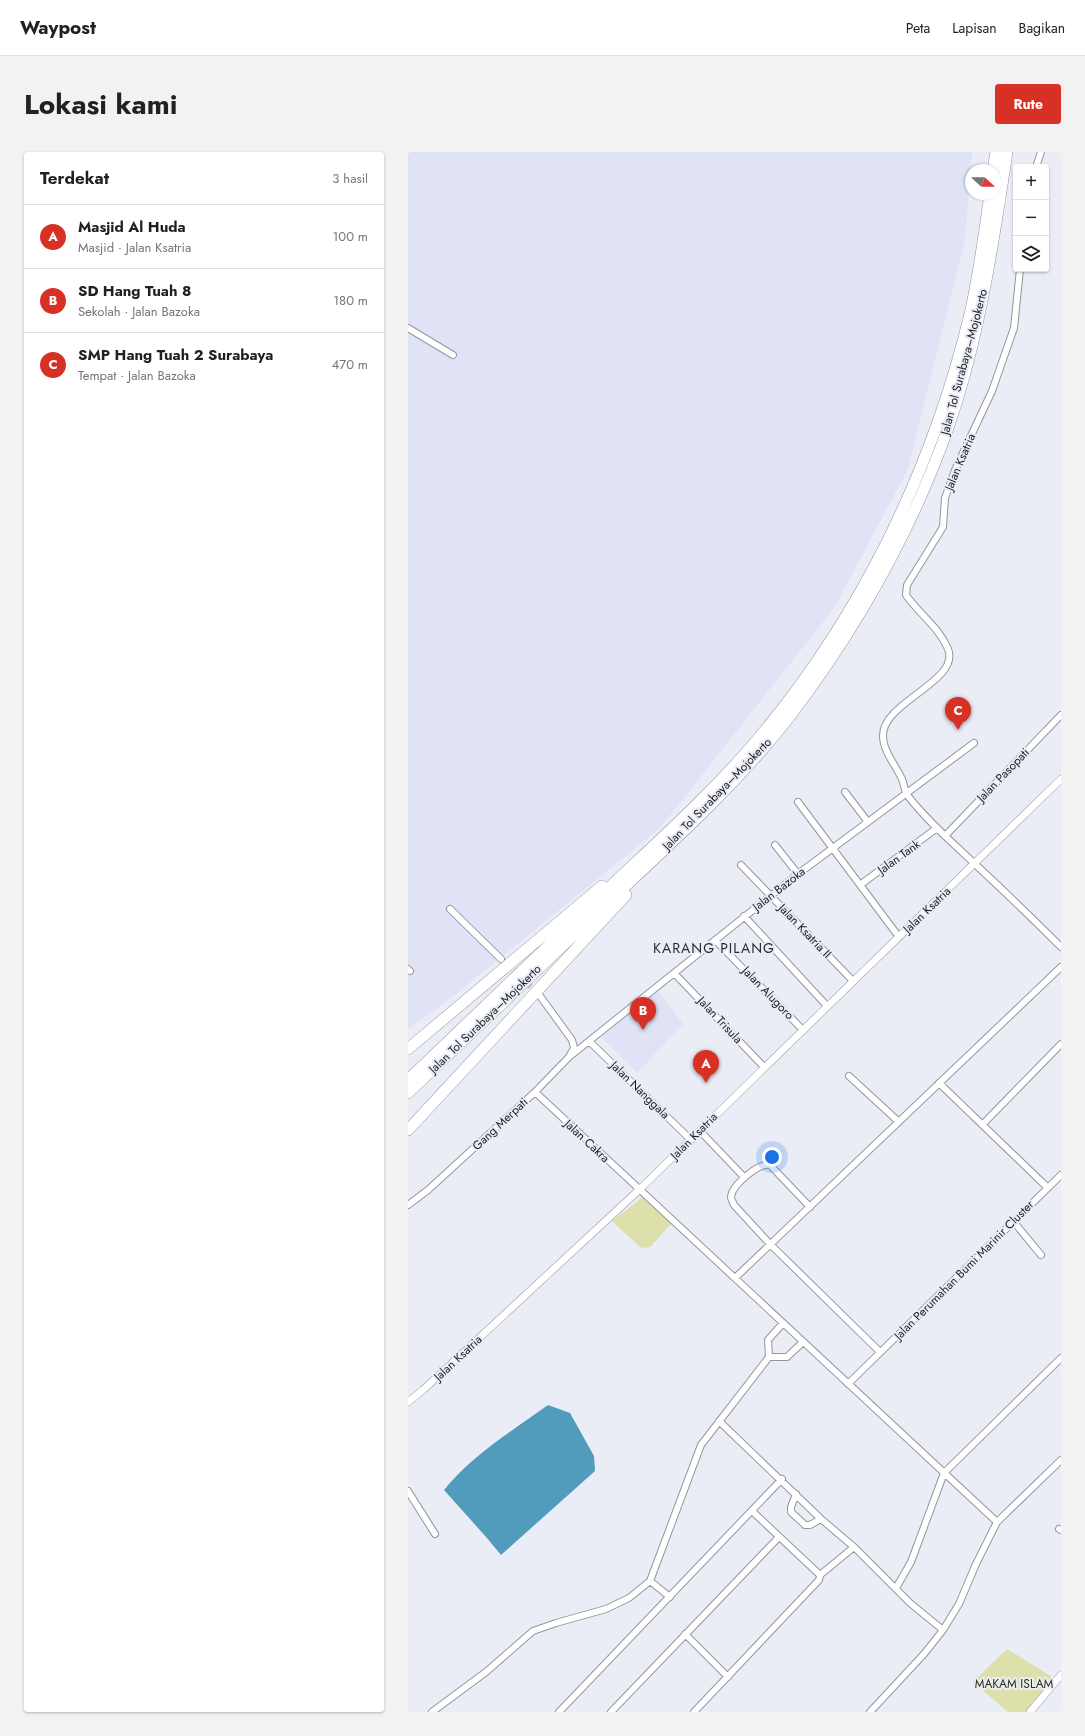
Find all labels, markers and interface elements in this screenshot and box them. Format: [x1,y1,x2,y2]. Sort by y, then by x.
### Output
text: Waypost [20,14,96,41]
text: Peta [906,18,930,38]
text: Lapisan [952,18,997,38]
text: Bagikan [1019,18,1065,38]
text: Lokasi kami [24,84,177,125]
button: Rute [995,84,1061,124]
north arrow [965,164,1001,200]
map controls [1013,164,1049,272]
button: + [1013,164,1049,200]
text: Terdekat [40,166,109,190]
text: 3 hasil [332,169,368,188]
button: − [1013,200,1049,236]
text: Masjid Al Huda [78,216,186,238]
text: A [48,227,58,246]
text: 100 m [333,227,368,246]
button: layers [1013,236,1049,272]
text: Masjid · Jalan Ksatria [78,238,191,257]
text: SD Hang Tuah 8 [78,280,191,302]
street label: Jalan Tol Surabaya–Mojokerto [935,287,992,439]
text: B [49,291,57,310]
text: 180 m [333,291,368,310]
text: Sekolah · Jalan Bazoka [78,302,200,321]
text: SMP Hang Tuah 2 Surabaya [78,344,273,366]
text: C [48,355,58,374]
text: 470 m [332,355,368,374]
text: Tempat · Jalan Bazoka [78,366,196,385]
street label: Jalan Ksatria [939,430,980,495]
pin: C [945,697,971,730]
street label: Jalan Tol Surabaya–Mojokerto [657,733,776,856]
street label: Jalan Pasopati [971,744,1033,808]
street label: Jalan Tank [872,835,925,880]
street label: Jalan Bazoka [747,863,809,917]
street label: Jalan Ksatria [898,882,955,939]
street label: Jalan Ksatria II [773,898,836,962]
district label: KARANG PILANG [653,938,775,958]
street label: Jalan Tol Surabaya–Mojokerto [423,960,546,1079]
street label: Jalan Alugoro [737,961,798,1024]
street label: Jalan Trisula [692,991,747,1048]
pin: B [630,997,656,1030]
pin: A [693,1050,719,1083]
street label: Jalan Nanggala [605,1056,674,1123]
street label: Gang Merpati [468,1093,532,1155]
street label: Jalan Ksatria [665,1108,722,1165]
street label: Jalan Cakra [559,1114,614,1167]
your location [762,1147,782,1167]
street label: Jalan Perumahan Bumi Marinir Cluster [889,1195,1039,1345]
street label: Jalan Ksatria [428,1331,486,1387]
park label: MAKAM ISLAM [975,1675,1054,1693]

